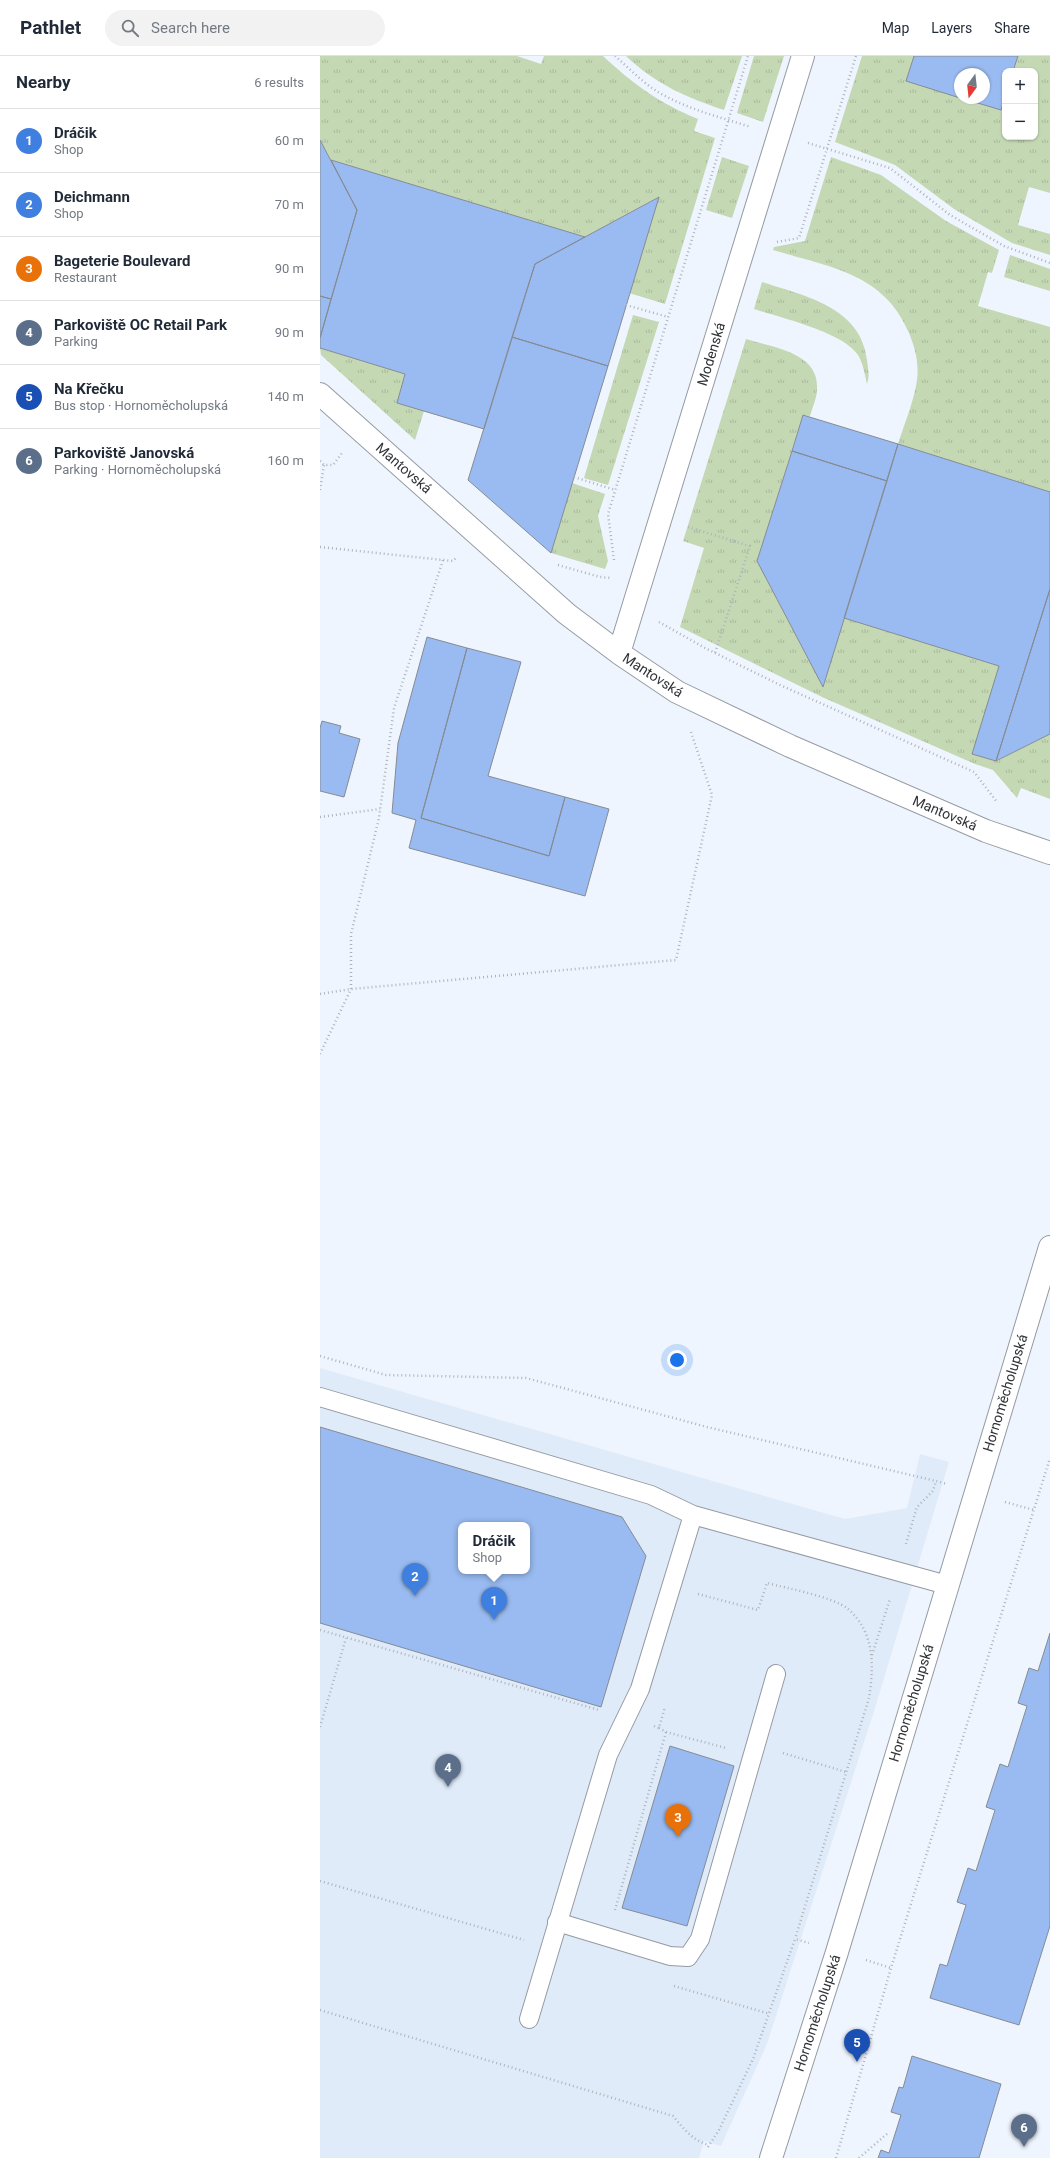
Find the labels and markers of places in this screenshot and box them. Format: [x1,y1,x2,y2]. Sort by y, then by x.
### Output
pin: 2 [402,1563,428,1596]
pin: 1 [481,1587,507,1620]
pin: 4 [435,1754,461,1787]
pin: 3 [665,1804,691,1837]
pin: 5 [844,2029,870,2062]
pin: 6 [1011,2114,1037,2147]

